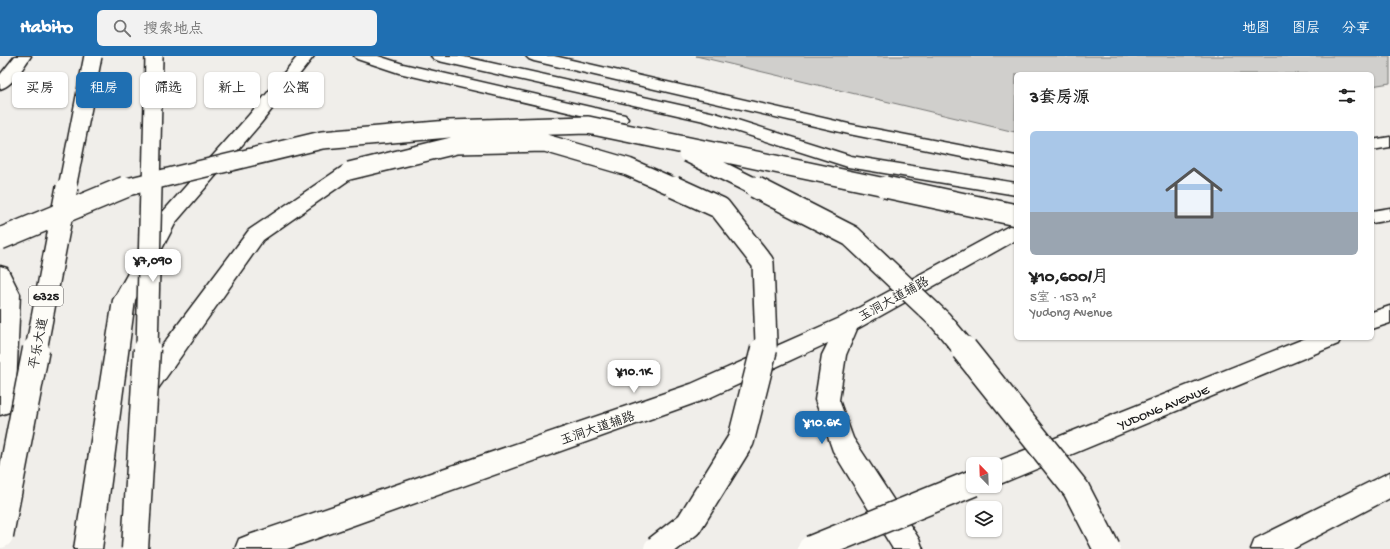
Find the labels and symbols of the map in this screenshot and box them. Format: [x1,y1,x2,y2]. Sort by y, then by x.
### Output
pin: ¥7,090 [120,249,186,283]
street label: 玉洞大道辅路 [856,274,932,326]
road number: G325 [29,286,63,306]
street label: 平乐大道 [26,316,52,370]
pin: ¥10.1K [601,360,667,394]
street label: YUDONG AVENUE [1115,383,1212,434]
street label: 玉洞大道辅路 [558,409,637,449]
pin: ¥10.6K [789,411,855,445]
north arrow [966,457,1002,493]

